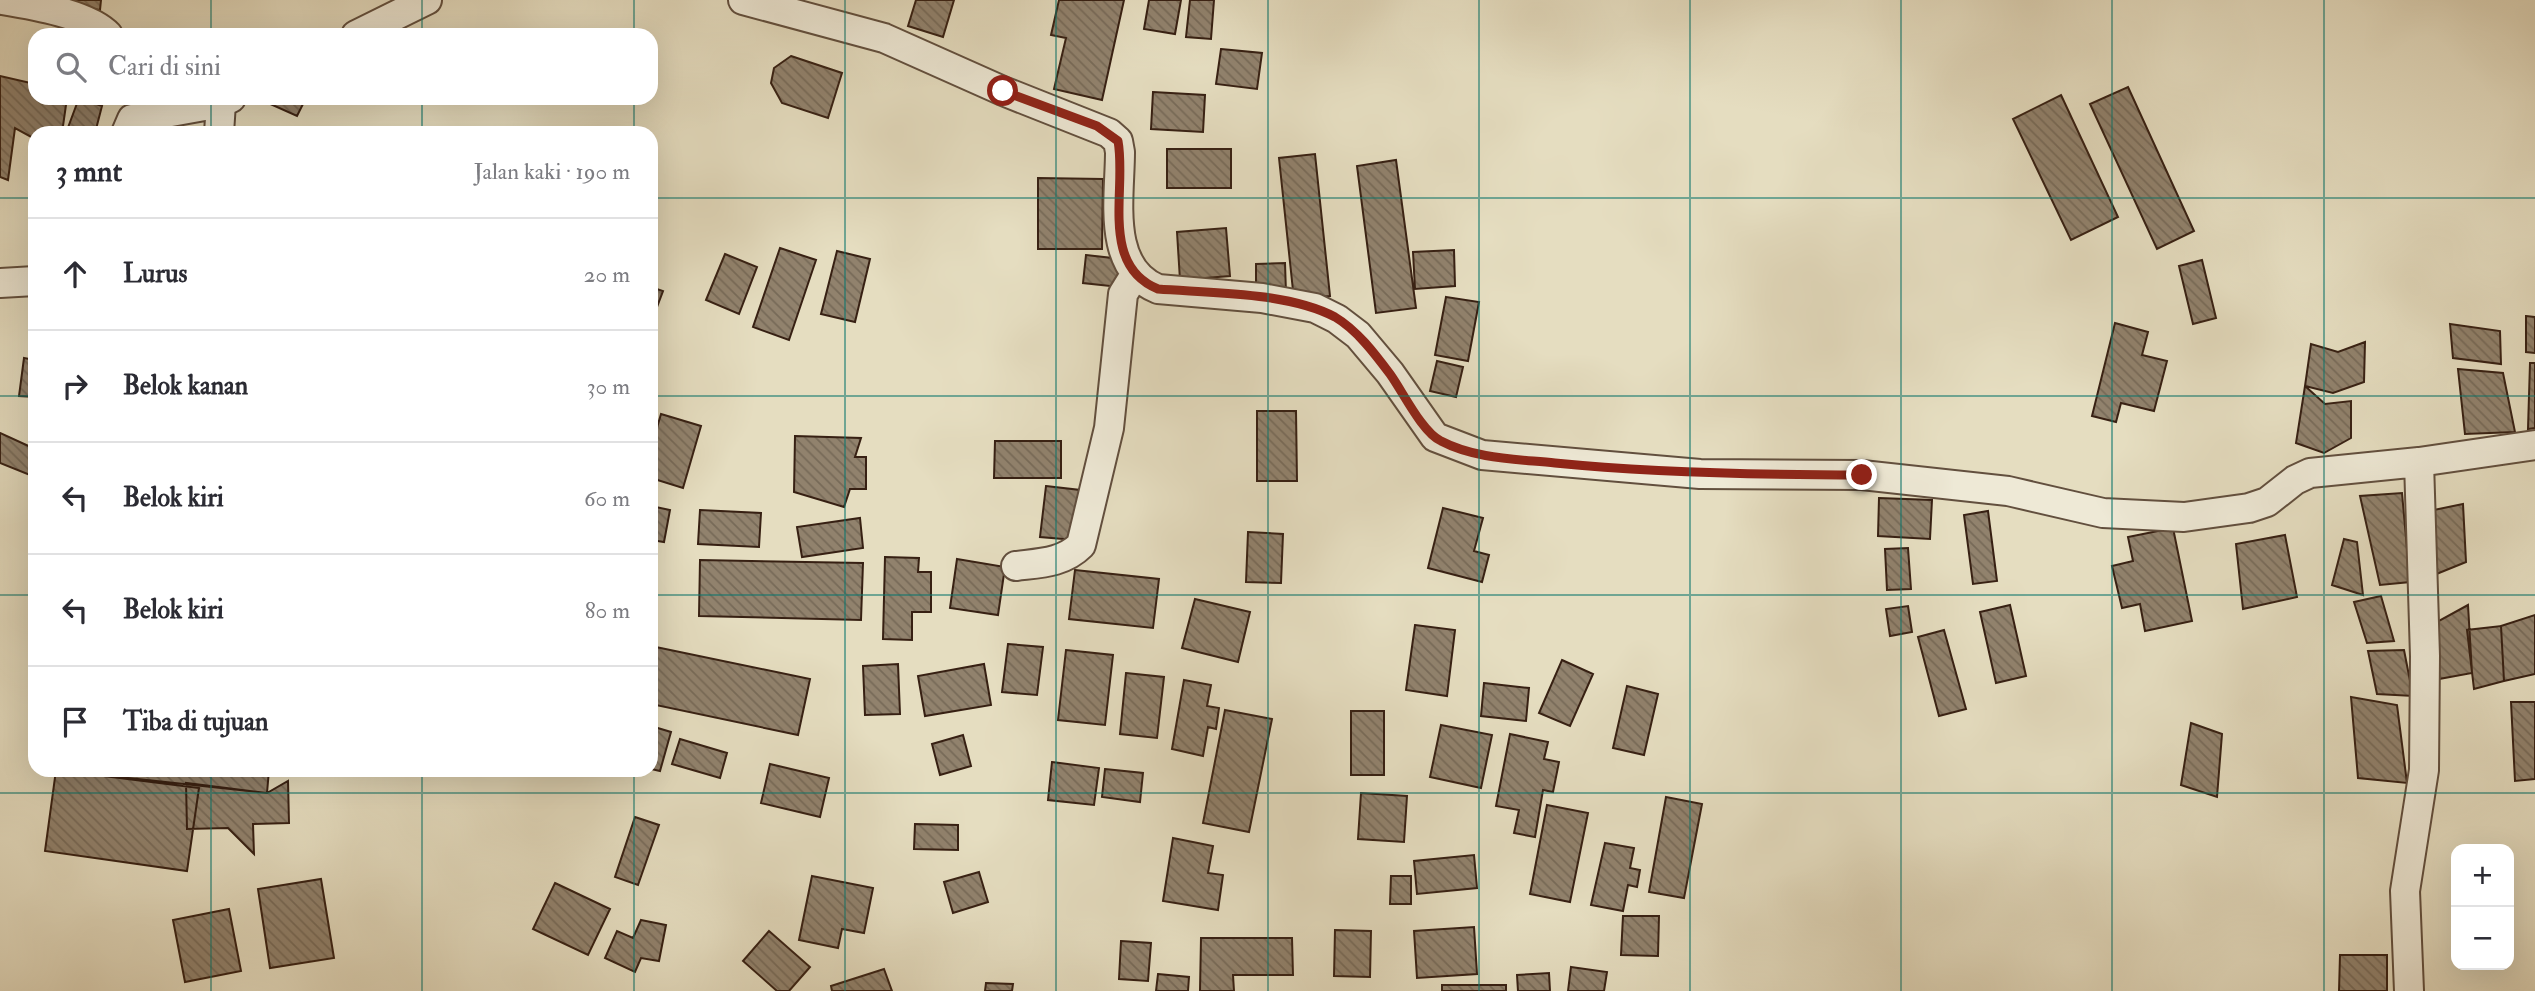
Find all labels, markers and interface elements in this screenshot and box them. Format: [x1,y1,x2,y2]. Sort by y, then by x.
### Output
search box [28,28,658,105]
icon: search [52,48,90,86]
text: Cari di sini [108,51,221,83]
route start [987,75,1018,106]
text: 3 mnt [56,153,122,190]
text: Jalan kaki · 190 m [474,157,630,186]
icon: ahead [56,255,94,293]
text: Lurus [123,258,187,290]
text: 20 m [584,260,630,289]
icon: right [56,367,94,405]
text: Belok kanan [123,370,248,402]
text: 30 m [587,372,630,401]
route end [1846,459,1877,490]
icon: left [56,479,94,517]
text: Belok kiri [123,482,224,514]
text: 60 m [584,484,630,513]
icon: left [56,591,94,629]
text: Belok kiri [123,594,224,626]
text: 80 m [585,596,630,625]
icon: arrive [56,703,94,741]
text: Tiba di tujuan [123,706,268,738]
map controls [2451,844,2514,970]
button: + [2451,844,2514,907]
button: − [2451,907,2514,970]

